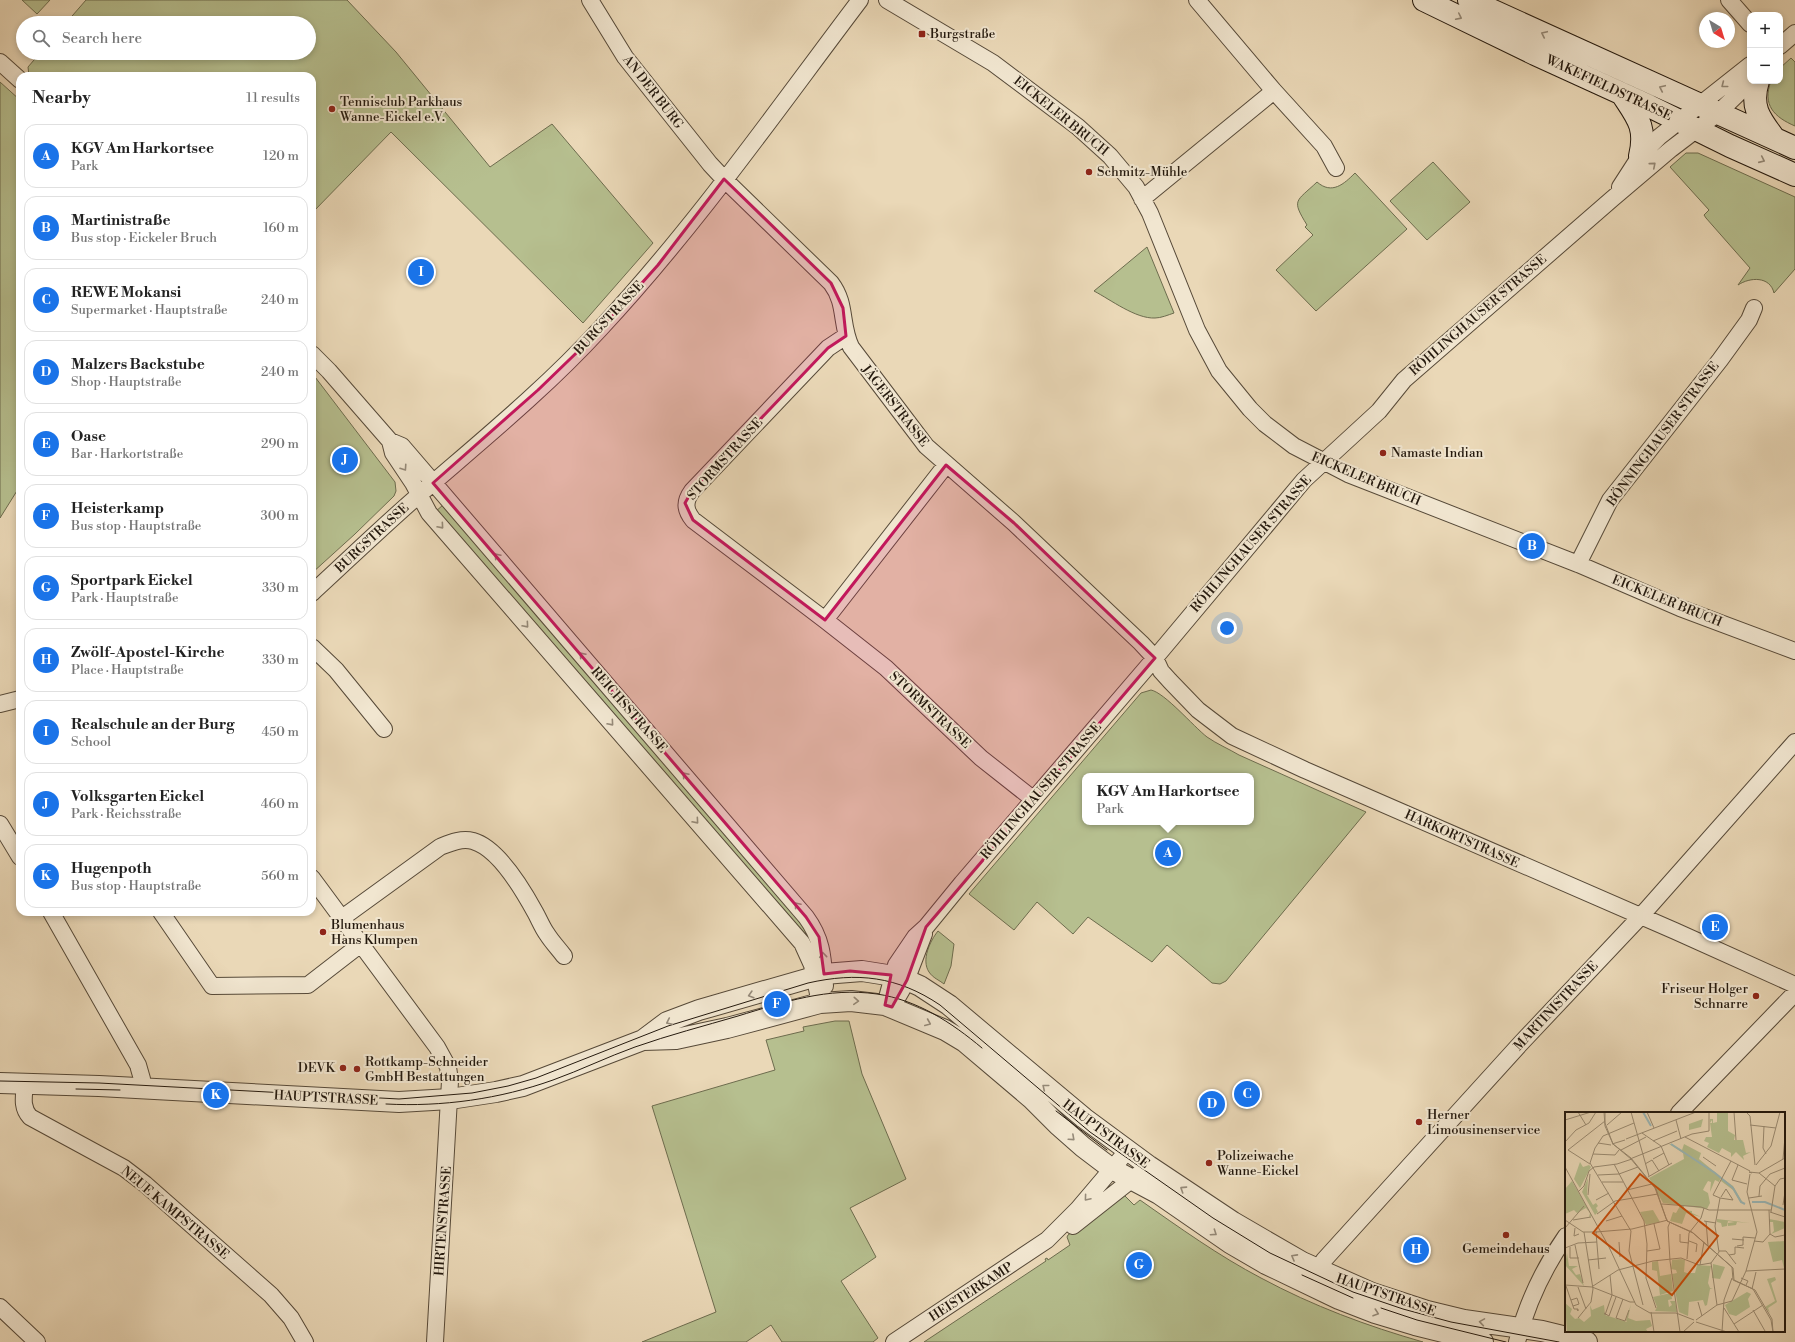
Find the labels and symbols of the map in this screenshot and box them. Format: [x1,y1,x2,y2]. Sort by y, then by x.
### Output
one-way arrow [1455,12,1462,20]
north arrow [1699,12,1735,48]
place label: Burgstraße [929,26,996,42]
marker: Burgstraße [917,29,927,39]
one-way arrow [1541,31,1548,39]
street label: AN DER BURG [619,51,687,132]
street label: WAKEFIELDSTRASSE [1542,51,1675,124]
street label: EICKELER BRUCH [1010,73,1112,160]
one-way arrow [1721,80,1728,87]
one-way arrow [1659,85,1666,93]
place label: Tennisclub Parkhaus Wanne-Eickel e.V. [339,94,463,125]
marker: Tennisclub Parkhaus Wanne-Eickel e.V. [327,104,337,114]
one-way arrow [1759,156,1766,164]
one-way arrow [1648,162,1656,169]
place label: Schmitz-Mühle [1097,164,1188,180]
marker: Schmitz-Mühle [1084,167,1094,177]
street label: RÖHLINGHAUSER STRASSE [1406,250,1550,379]
pin: I [408,257,434,287]
street label: BURGSTRASSE [570,278,647,359]
street label: BÖNNINGHAUSER STRASSE [1602,358,1723,510]
street label: JÄGERSTRASSE [857,360,933,450]
street label: STORMSTRASSE [684,415,766,503]
pin: J [332,445,358,475]
place label: Namaste Indian [1391,445,1483,461]
marker: Namaste Indian [1378,448,1388,458]
street label: EICKELER BRUCH [1309,449,1424,510]
one-way arrow [399,464,407,471]
street label: RÖHLINGHAUSER STRASSE [1186,472,1315,616]
street label: BURGSTRASSE [331,500,412,577]
one-way arrow [437,522,444,529]
pin: B [1519,531,1545,561]
one-way arrow [494,554,501,561]
street label: EICKELER BRUCH [1610,572,1725,631]
your location [1217,618,1237,638]
one-way arrow [521,620,529,628]
one-way arrow [579,652,586,660]
street label: REICHSSTRASSE [587,664,671,756]
street label: STORMSTRASSE [886,668,974,752]
one-way arrow [606,718,614,726]
street label: RÖHLINGHAUSER STRASSE [976,719,1105,863]
one-way arrow [682,772,689,779]
street label: HARKORTSTRASSE [1402,807,1522,871]
one-way arrow [692,817,699,824]
pin: A [1155,838,1181,868]
one-way arrow [794,903,801,910]
pin: E [1702,912,1728,942]
place label: Blumenhaus Hans Klumpen [330,917,418,948]
marker: Blumenhaus Hans Klumpen [318,927,328,937]
one-way arrow [818,952,827,958]
street label: MARTINISTRASSE [1511,958,1602,1054]
place label: Friseur Holger Schnarre [1661,981,1748,1012]
pin: F [764,989,790,1019]
one-way arrow [747,990,754,999]
marker: Friseur Holger Schnarre [1751,991,1761,1001]
one-way arrow [853,997,859,1006]
one-way arrow [666,1017,673,1025]
one-way arrow [924,1018,931,1026]
place label: Rottkamp-Schneider GmbH Bestattungen [365,1054,489,1085]
place label: DEVK [298,1060,337,1076]
marker: DEVK [338,1063,348,1073]
marker: Rottkamp-Schneider GmbH Bestattungen [352,1064,362,1074]
pin: C [1234,1079,1260,1109]
pin: K [203,1080,229,1110]
one-way arrow [1043,1084,1050,1091]
street label: HAUPTSTRASSE [273,1087,379,1109]
pin: D [1199,1089,1225,1119]
street label: HAUPTSTRASSE [1059,1096,1153,1172]
place label: Herner Limousinenservice [1427,1107,1541,1138]
inset map [1565,1112,1785,1332]
marker: Herner Limousinenservice [1414,1117,1424,1127]
one-way arrow [1067,1133,1075,1141]
place label: Polizeiwache Wanne-Eickel [1216,1148,1299,1179]
marker: Polizeiwache Wanne-Eickel [1204,1158,1214,1168]
street label: NEUE KAMPSTRASSE [118,1163,232,1263]
street label: HIRTENSTRASSE [431,1165,455,1277]
one-way arrow [1180,1187,1187,1194]
one-way arrow [1084,1194,1091,1201]
one-way arrow [1210,1228,1217,1236]
marker: Gemeindehaus [1501,1230,1511,1240]
pin: H [1403,1235,1429,1265]
place label: Gemeindehaus [1462,1241,1550,1257]
pin: G [1126,1250,1152,1280]
one-way arrow [1291,1254,1298,1262]
street label: HEISTERKAMP [926,1259,1016,1325]
street label: HAUPTSTRASSE [1334,1270,1438,1320]
one-way arrow [1372,1308,1379,1317]
one-way arrow [1479,1318,1485,1327]

